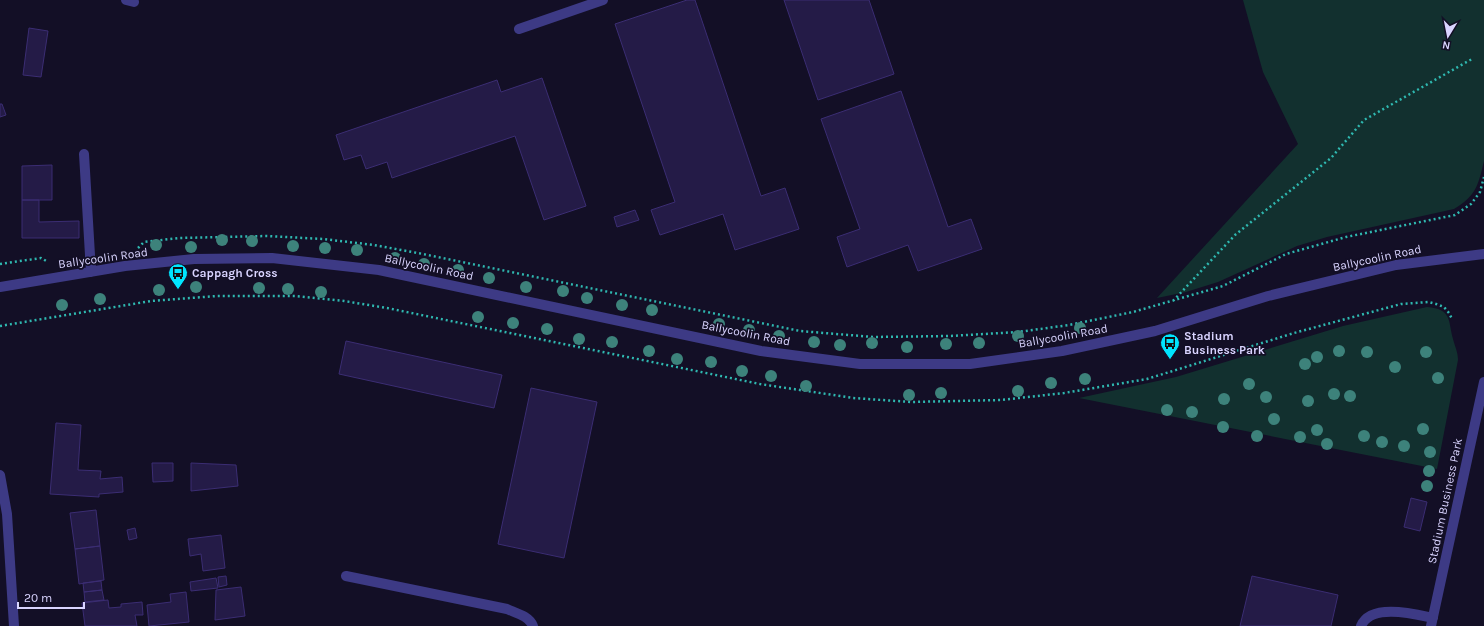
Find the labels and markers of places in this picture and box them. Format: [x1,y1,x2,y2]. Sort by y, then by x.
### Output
bus stop icon: Cappagh Cross [167,262,189,290]
place label: Cappagh Cross [192,266,278,280]
place label: Stadium Business Park [1184,329,1265,357]
bus stop icon: Stadium Business Park [1159,332,1181,360]

